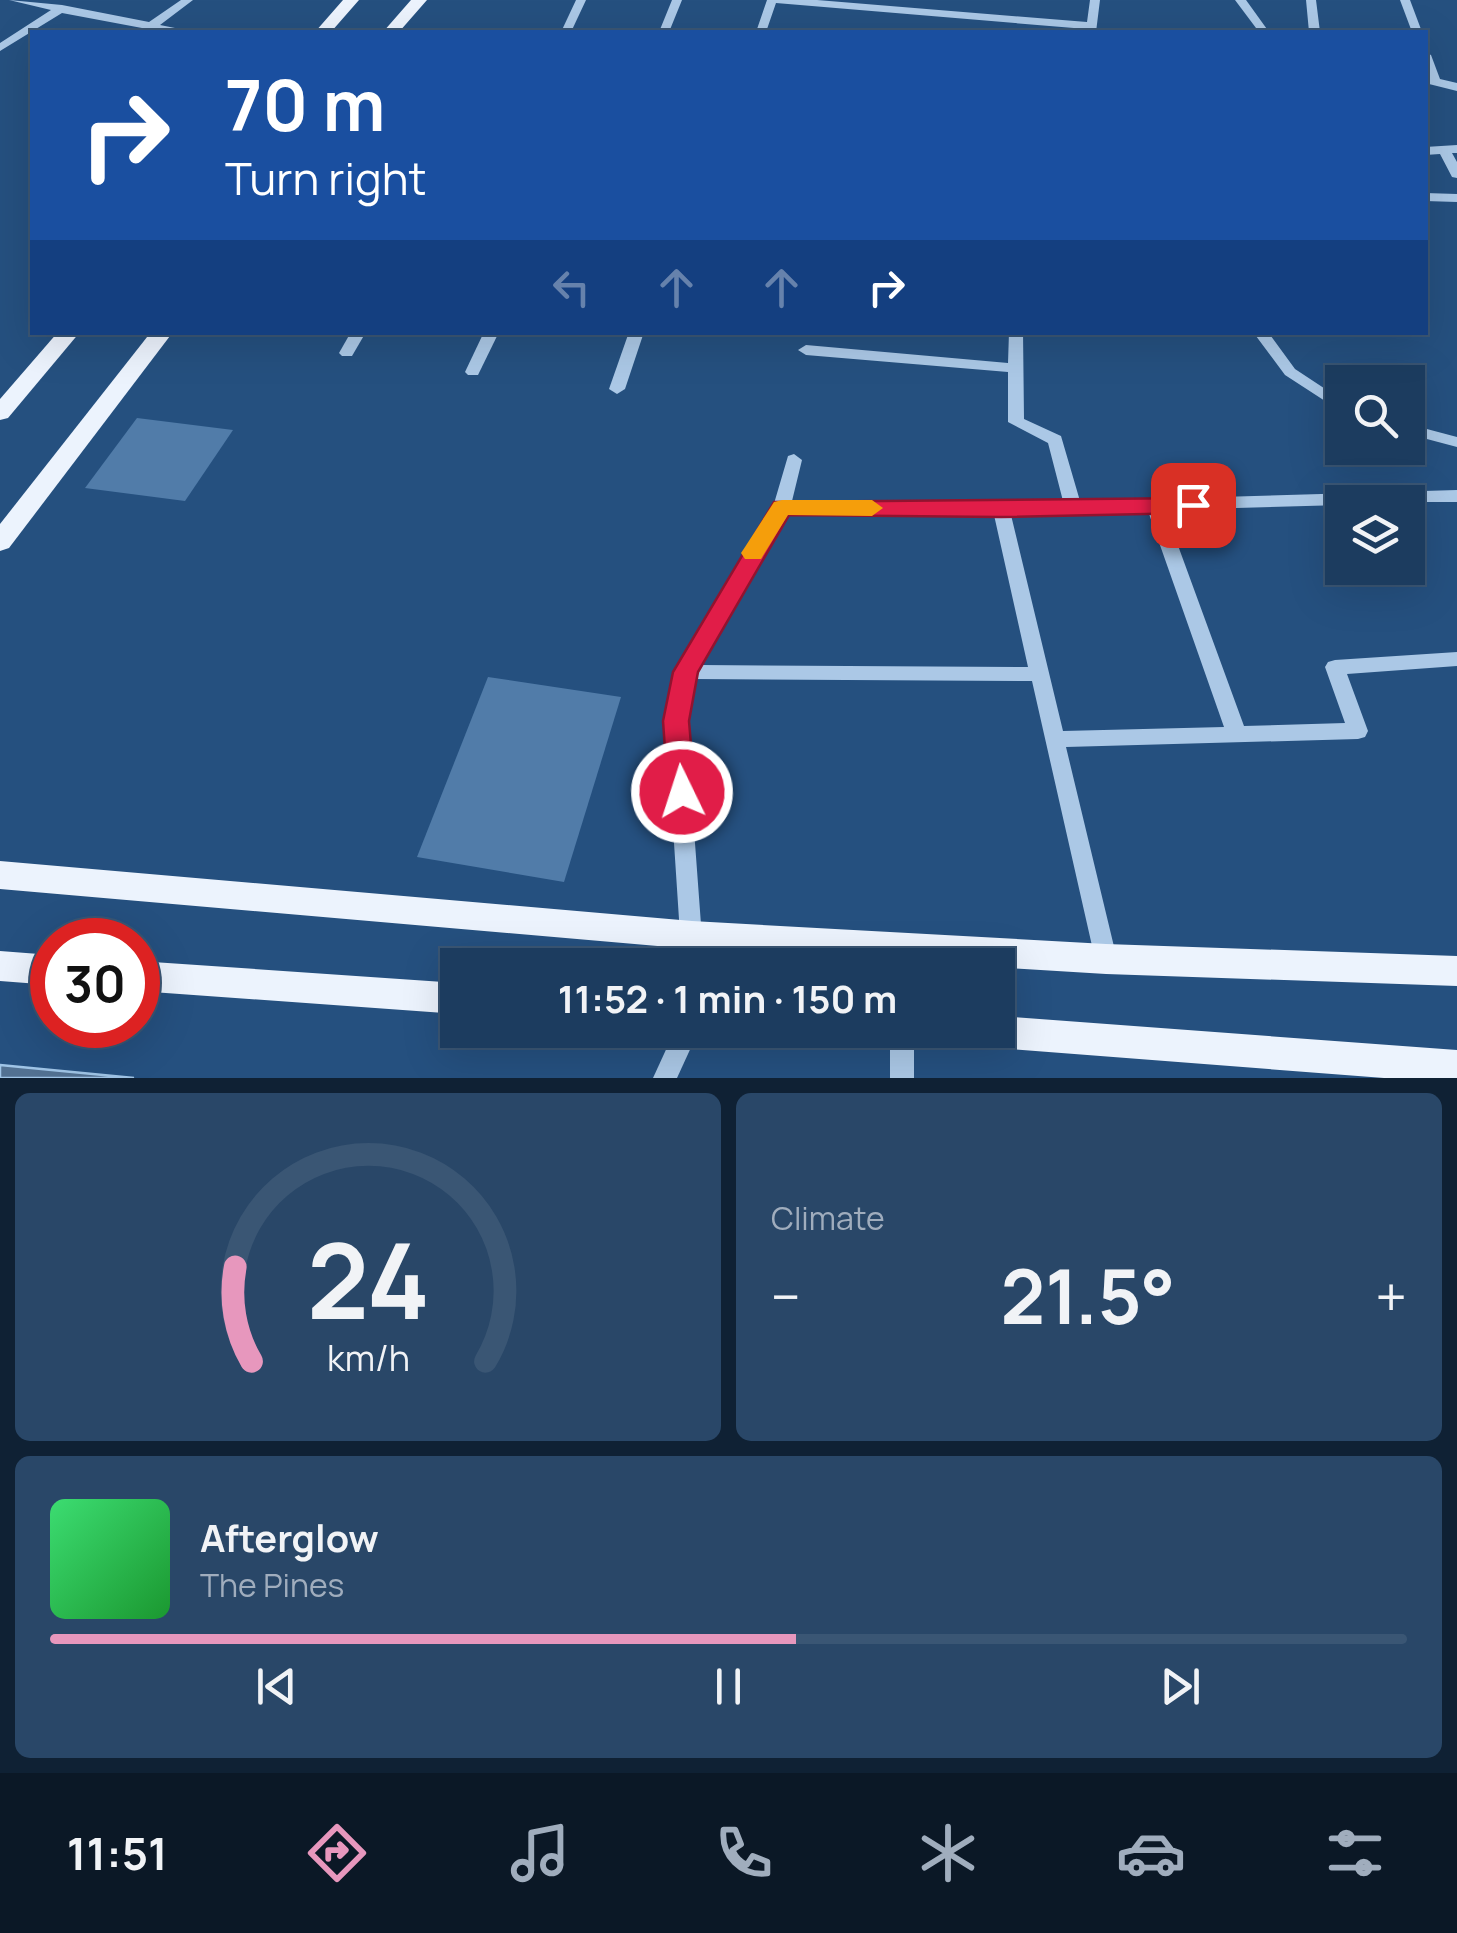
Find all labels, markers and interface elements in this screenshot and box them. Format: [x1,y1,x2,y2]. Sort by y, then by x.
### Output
text: 70 m [225,56,385,152]
icon: right [60,70,190,200]
text: Turn right [225,147,426,209]
icon: left [544,260,599,315]
icon: ahead [649,260,704,315]
icon: ahead [754,260,809,315]
icon: right [859,260,914,315]
map controls [1325,365,1425,585]
button: search [1325,365,1425,465]
pin [1151,463,1236,548]
icon: arrive [1166,478,1221,533]
button: layers [1325,485,1425,585]
position arrow [630,740,734,844]
speed limit sign: 30 [30,918,160,1048]
text: 11:52 · 1 min · 150 m [558,972,897,1024]
text: Climate [771,1196,885,1240]
text: 24 [306,1208,430,1350]
text: 21.5° [1001,1244,1175,1347]
text: − [771,1258,801,1334]
text: + [1375,1258,1407,1334]
text: km/h [326,1333,410,1382]
text: Afterglow [200,1511,379,1563]
text: The Pines [200,1563,344,1607]
icon: previous [249,1659,304,1714]
icon: pause [701,1659,756,1714]
icon: next [1153,1659,1208,1714]
icon: directions [302,1818,372,1888]
icon: music [505,1818,575,1888]
icon: phone [709,1818,779,1888]
icon: climate [913,1818,983,1888]
icon: car [1116,1818,1186,1888]
icon: filters [1320,1818,1390,1888]
text: 11:51 [67,1822,168,1884]

